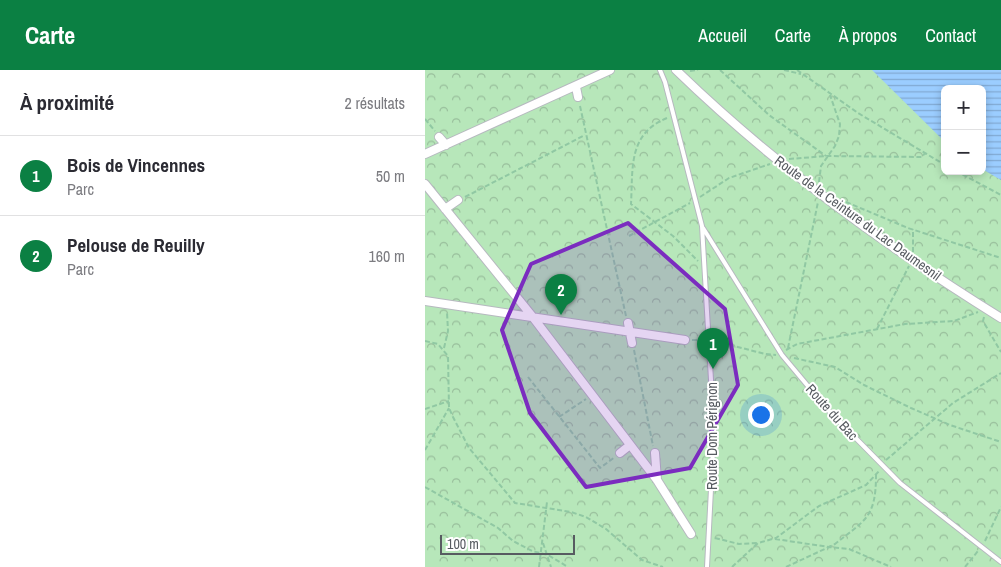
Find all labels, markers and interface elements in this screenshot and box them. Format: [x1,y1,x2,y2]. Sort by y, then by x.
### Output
text: Carte [25,19,75,51]
text: Accueil [698,23,747,48]
text: Carte [775,23,811,48]
text: À propos [839,23,897,48]
text: Contact [925,23,976,48]
map controls [941,85,986,175]
button: + [941,85,986,130]
text: À proximité [20,88,114,117]
text: 2 résultats [344,92,405,114]
button: − [941,130,986,175]
street label: Route de la Ceinture du Lac Daumesnil [771,151,945,285]
text: Bois de Vincennes [67,152,205,178]
text: 1 [32,165,40,187]
text: 50 m [376,165,405,187]
text: Parc [67,178,94,200]
text: Pelouse de Reuilly [67,232,205,258]
text: 2 [32,245,40,267]
text: 160 m [369,245,405,267]
text: Parc [67,258,94,280]
pin: 2 [545,274,577,315]
pin: 1 [697,328,729,369]
street label: Route du Bac [802,380,862,444]
street label: Route Dom Pérignon [703,382,721,490]
your location [748,402,774,428]
scale bar [440,532,575,555]
text: 100 m [447,535,479,553]

